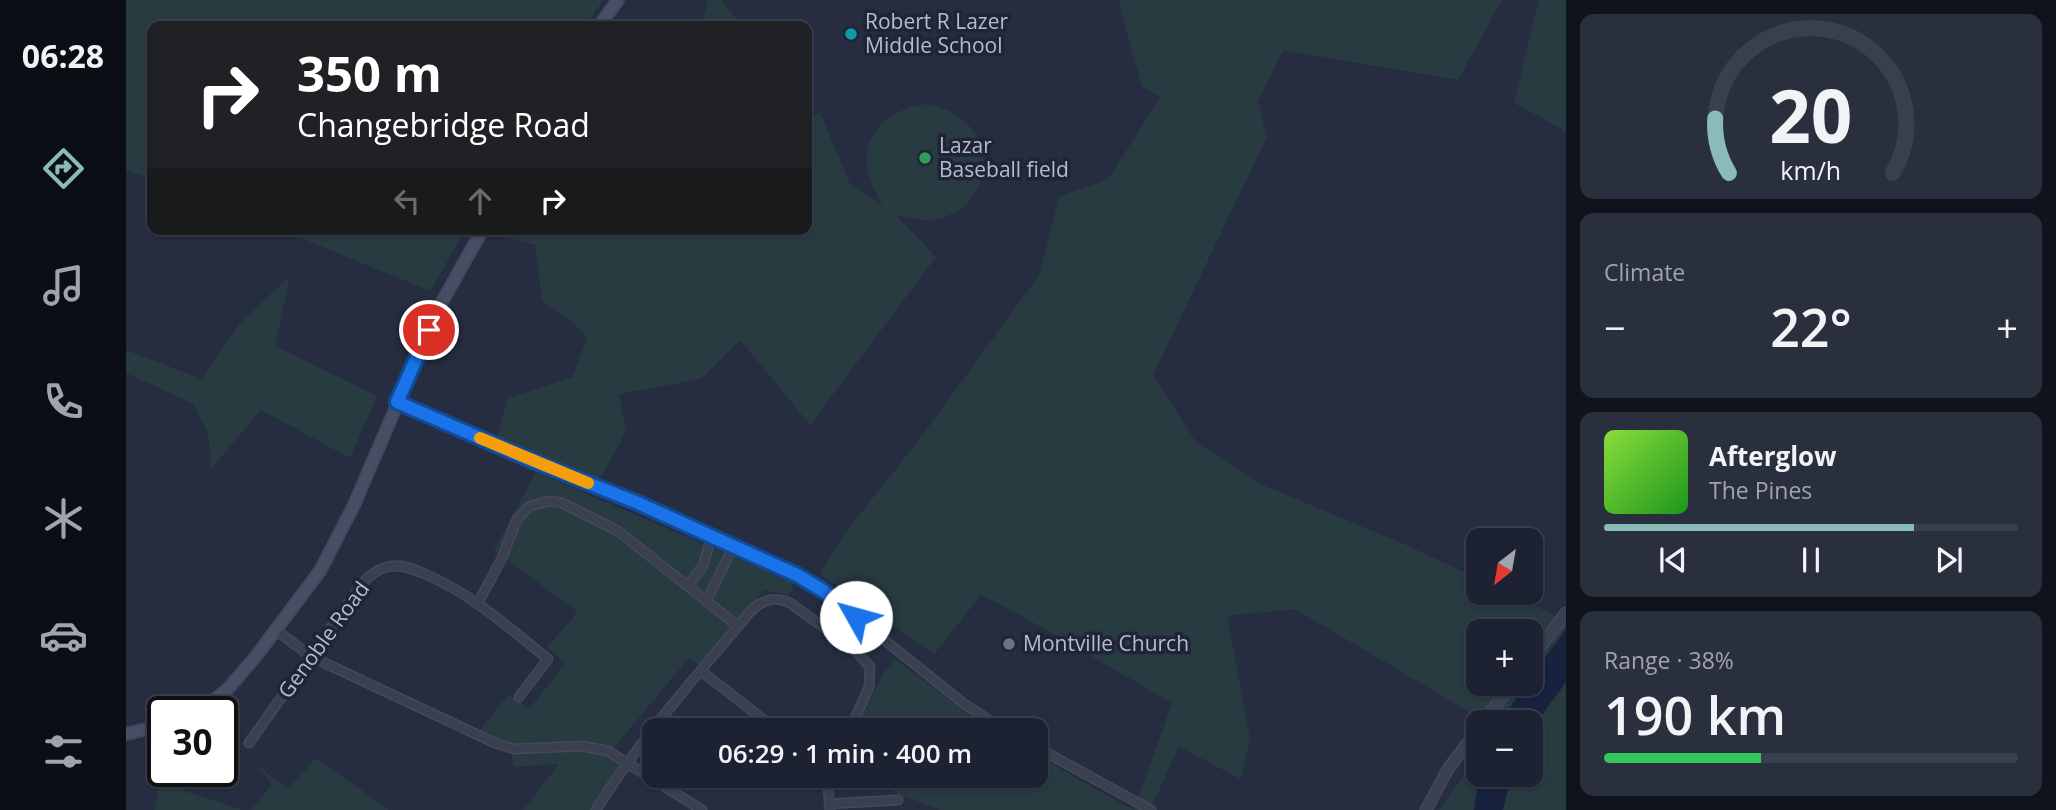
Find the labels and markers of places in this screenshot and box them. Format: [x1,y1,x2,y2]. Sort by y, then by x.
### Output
place label: Robert R Lazer Middle School [865,7,1008,59]
marker: Robert R Lazer Middle School [843,26,859,42]
place label: Lazar Baseball field [939,131,1069,183]
marker: Lazar Baseball field [917,150,933,166]
pin [399,300,459,360]
place label: Montville Church [1023,629,1189,657]
marker: Montville Church [1001,636,1017,652]

